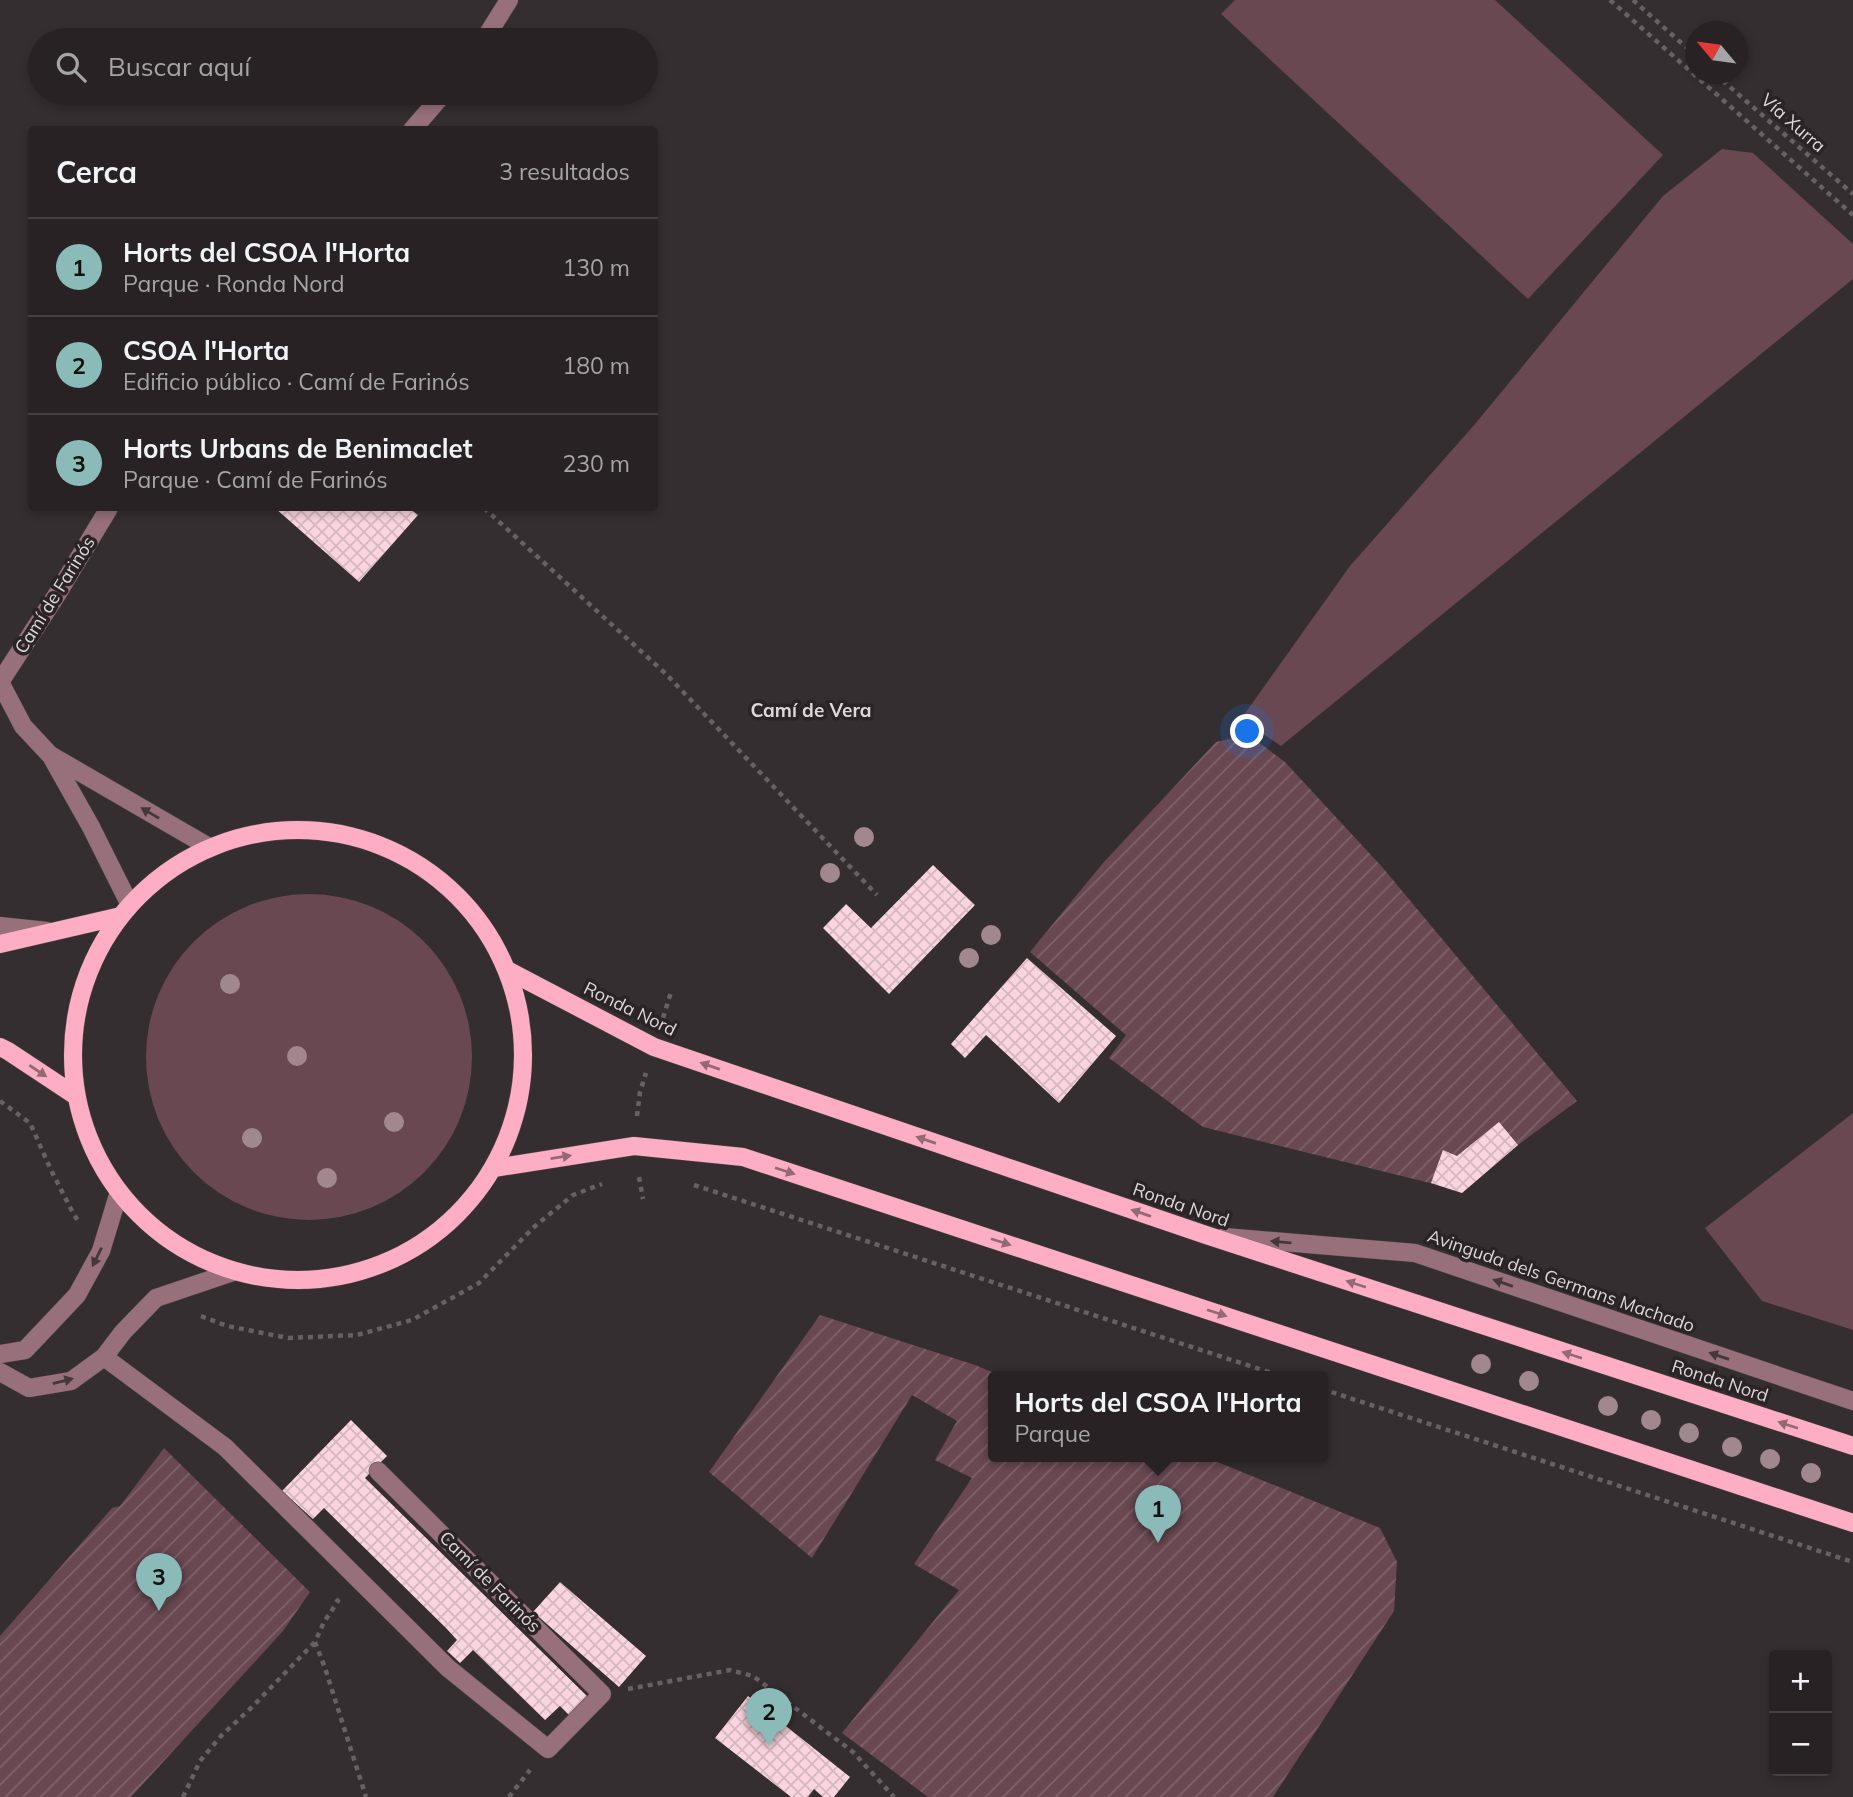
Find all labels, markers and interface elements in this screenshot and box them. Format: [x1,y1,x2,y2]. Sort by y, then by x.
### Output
north arrow [1685,21,1748,84]
search box [28,28,658,105]
icon: search [52,48,90,86]
text: Buscar aquí [108,50,251,83]
street label: Vía Xurra [1756,88,1830,157]
text: Cerca [56,153,137,191]
text: 3 resultados [499,157,630,186]
text: Horts del CSOA l'Horta [123,236,410,269]
text: 1 [72,253,86,282]
text: 130 m [562,253,630,282]
text: Parque · Ronda Nord [123,269,345,298]
text: CSOA l'Horta [123,334,289,367]
text: 2 [72,351,86,380]
text: 180 m [562,351,630,380]
text: Edificio público · Camí de Farinós [123,367,470,396]
text: Horts Urbans de Benimaclet [123,432,473,465]
text: 3 [72,449,86,478]
text: 230 m [562,449,630,478]
text: Parque · Camí de Farinós [123,465,388,494]
street label: Camí de Farinós [9,532,100,658]
district label: Camí de Vera [750,698,872,722]
your location [1230,714,1264,748]
one-way arrow [141,807,160,819]
street label: Ronda Nord [580,976,680,1041]
one-way arrow [700,1060,721,1071]
one-way arrow [29,1064,48,1077]
one-way arrow [915,1134,936,1145]
one-way arrow [550,1151,572,1162]
one-way arrow [775,1166,796,1176]
street label: Ronda Nord [1130,1177,1232,1232]
one-way arrow [1130,1207,1151,1218]
street label: Avinguda dels Germans Machado [1425,1224,1698,1337]
one-way arrow [1270,1236,1292,1247]
one-way arrow [991,1237,1012,1248]
one-way arrow [91,1247,103,1267]
one-way arrow [1493,1277,1514,1288]
one-way arrow [1345,1278,1366,1289]
one-way arrow [1207,1308,1228,1319]
one-way arrow [1561,1349,1582,1360]
one-way arrow [1708,1350,1729,1361]
street label: Ronda Nord [1669,1354,1771,1407]
popup [988,1371,1328,1462]
one-way arrow [52,1375,74,1386]
text: Horts del CSOA l'Horta [1014,1386,1302,1419]
text: Parque [1014,1419,1090,1448]
one-way arrow [1777,1420,1798,1430]
pin: 1 [1135,1485,1181,1543]
street label: Camí de Farinós [435,1526,546,1637]
pin: 3 [136,1553,182,1611]
map controls [1769,1650,1832,1776]
button: + [1769,1650,1832,1713]
pin: 2 [746,1688,792,1746]
button: − [1769,1713,1832,1776]

